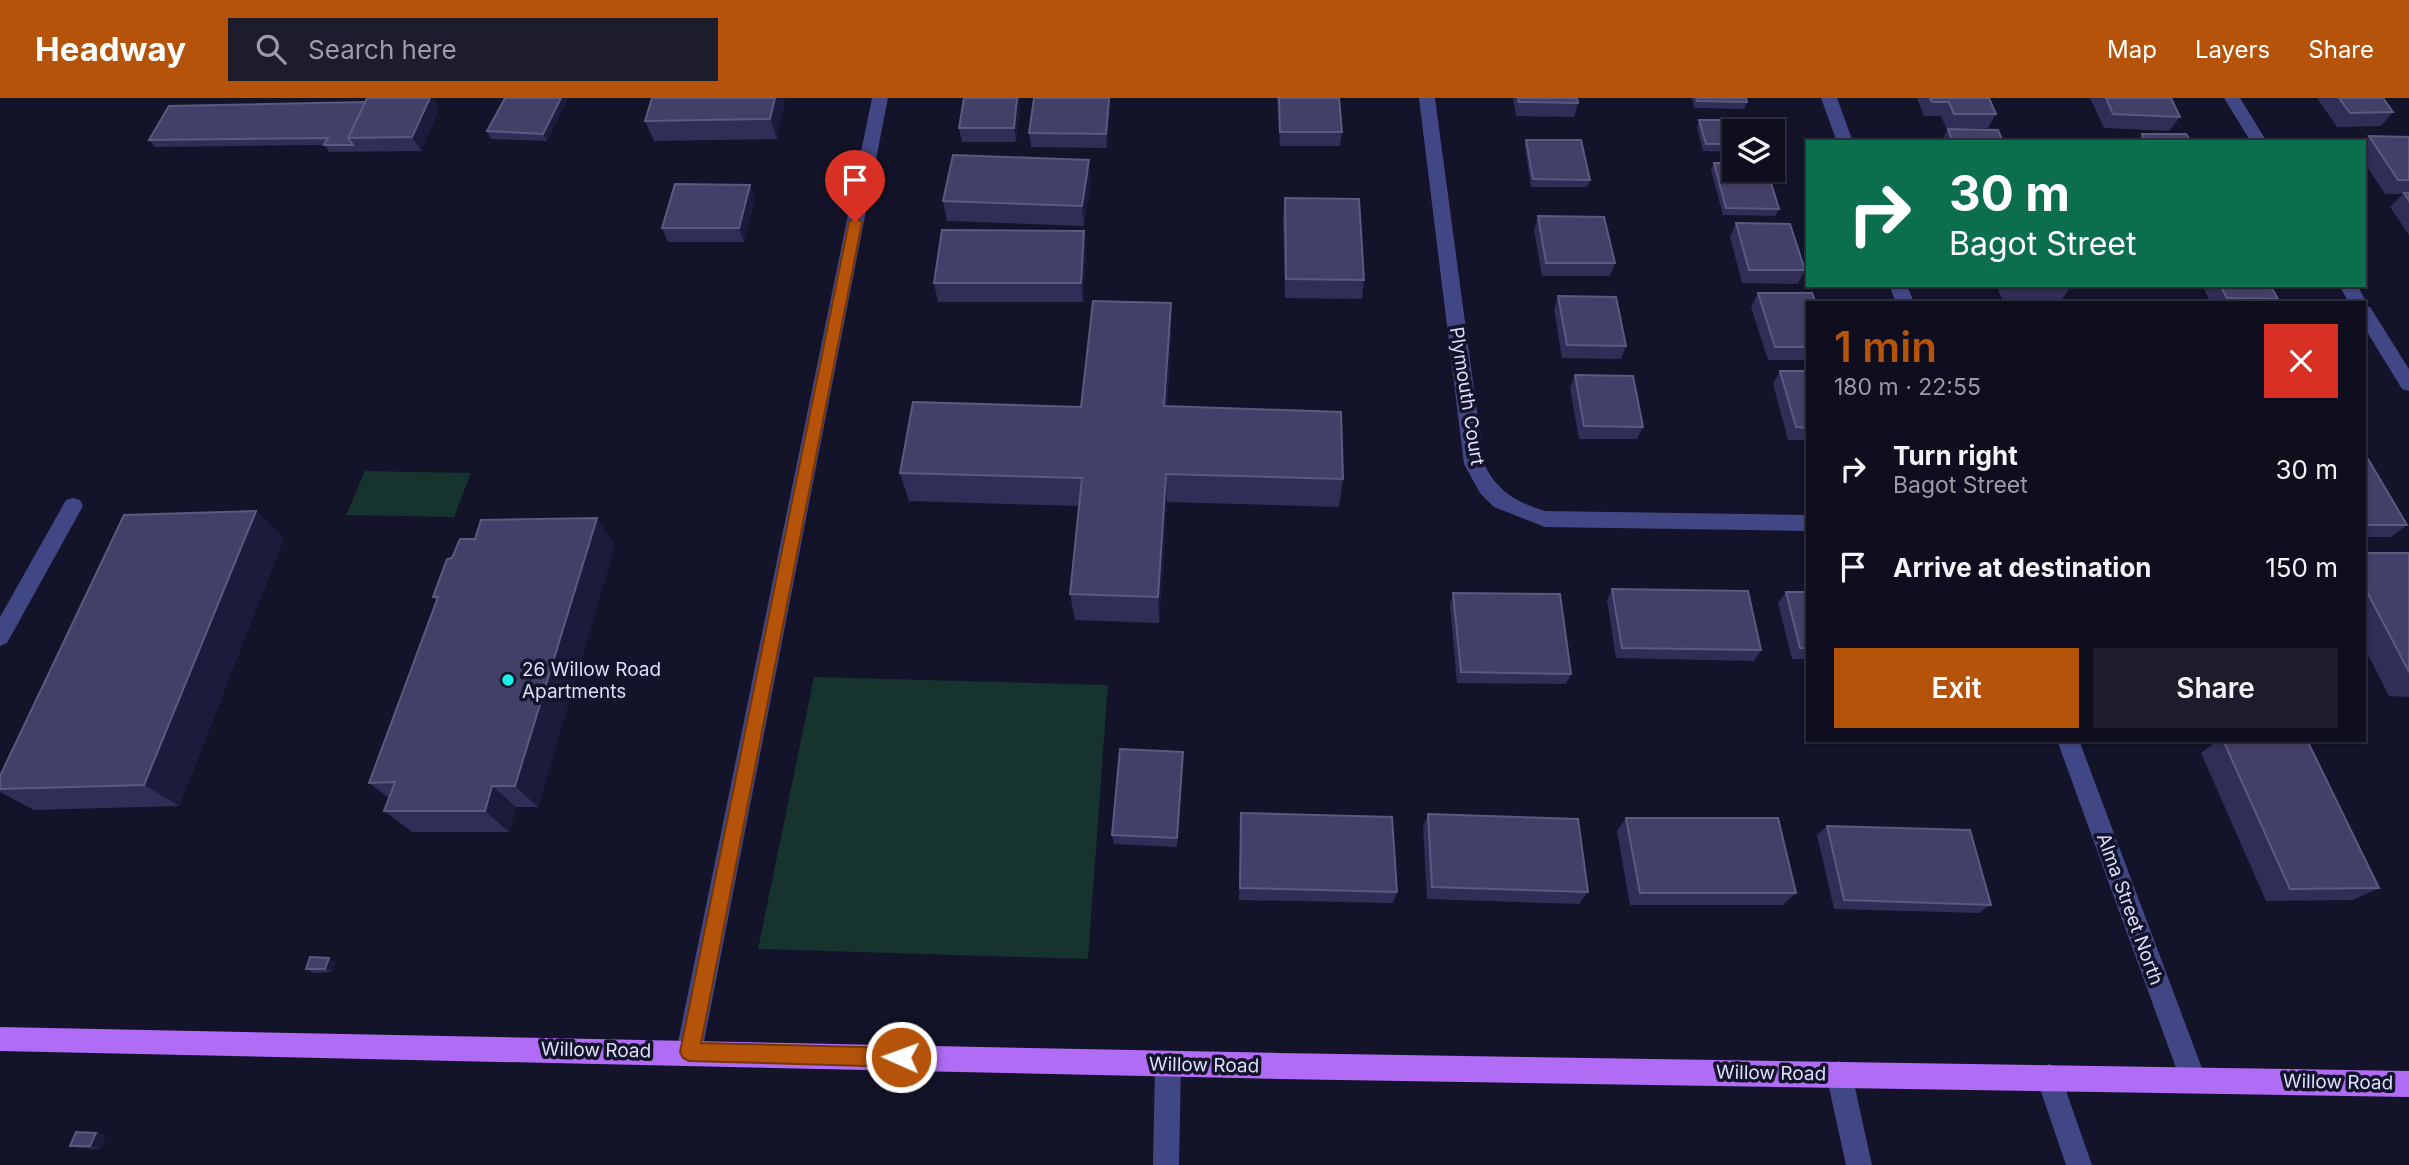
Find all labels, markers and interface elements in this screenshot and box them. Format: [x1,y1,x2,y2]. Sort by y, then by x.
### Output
search box [228,18,718,81]
text: Headway [35,29,186,69]
icon: search [252,30,290,68]
text: Search here [308,34,457,65]
text: Map [2107,35,2157,64]
text: Layers [2195,35,2270,64]
text: Share [2308,35,2374,64]
map controls [1722,119,1785,182]
button: layers [1722,119,1785,182]
pin [825,150,885,222]
icon: arrive [836,161,874,199]
text: 30 m [1949,164,2070,223]
icon: right [1834,168,1925,259]
text: Bagot Street [1949,224,2136,263]
text: 1 min [1834,321,1937,372]
button: close [2264,324,2338,398]
street label: Plymouth Court [1445,325,1489,467]
text: 180 m · 22:55 [1834,373,1981,401]
text: Turn right [1893,440,2018,471]
icon: right [1834,450,1872,488]
text: 30 m [2275,454,2338,485]
text: Bagot Street [1893,471,2028,499]
icon: arrive [1834,548,1872,586]
text: Arrive at destination [1893,552,2152,583]
text: 150 m [2265,552,2338,583]
button: Exit [1834,648,2079,728]
button: Share [2093,648,2338,728]
place label: 26 Willow Road Apartments [522,658,661,703]
marker: 26 Willow Road Apartments [500,672,516,688]
street label: Alma Street North [2092,830,2168,988]
position arrow [864,1020,938,1094]
street label: Willow Road [541,1038,651,1062]
street label: Willow Road [1149,1053,1259,1077]
street label: Willow Road [1716,1061,1826,1085]
street label: Willow Road [2283,1070,2393,1094]

